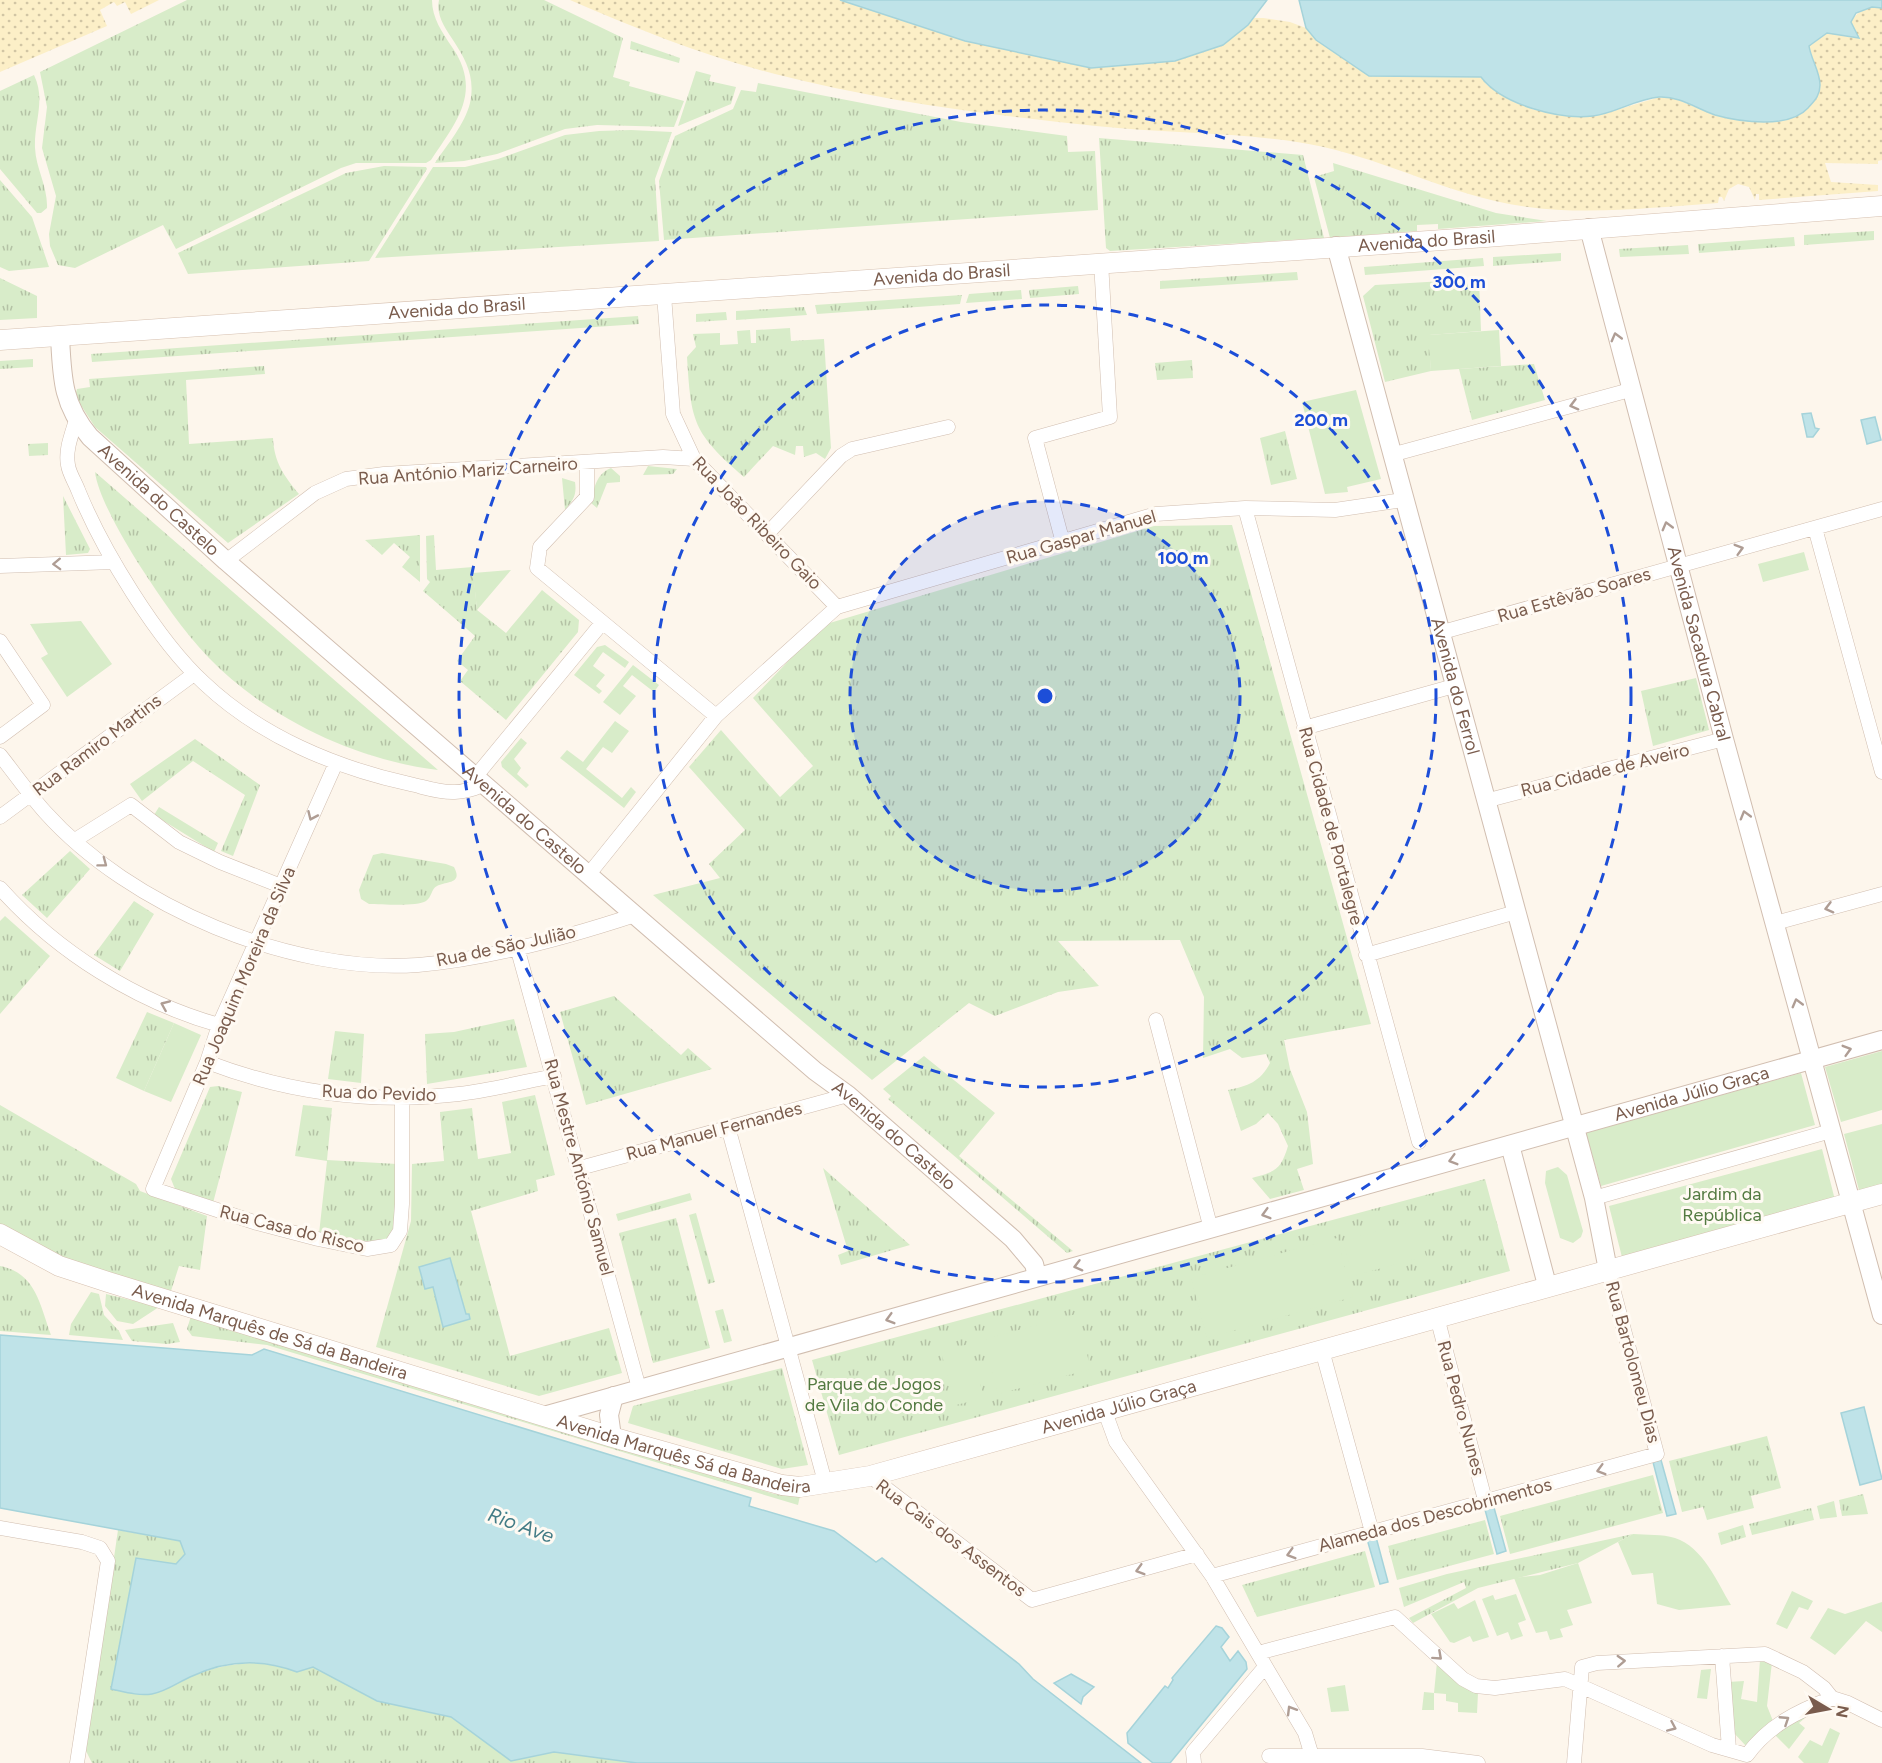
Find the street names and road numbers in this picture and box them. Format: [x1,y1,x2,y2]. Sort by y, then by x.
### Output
street label: Avenida do Brasil [1357,225,1496,257]
street label: Avenida do Brasil [872,259,1011,290]
street label: Avenida do Brasil [387,293,526,324]
street label: Avenida do Castelo [94,439,224,561]
street label: Rua António Mariz Carneiro [357,452,579,490]
street label: Rua João Ribeiro Gaio [688,452,826,594]
street label: Rua Gaspar Manuel [1004,505,1158,569]
street label: Avenida Sacadura Cabral [1663,544,1735,744]
street label: Rua Estêvão Soares [1495,563,1653,627]
street label: Avenida do Ferrol [1426,615,1484,757]
street label: Rua Ramiro Martins [28,689,166,801]
street label: Rua Cidade de Portalegre [1294,724,1368,928]
street label: Rua Cidade de Aveiro [1518,738,1692,802]
street label: Avenida do Castelo [458,760,591,879]
street label: Rua Joaquim Moreira da Silva [188,863,300,1089]
street label: Rua de São Julião [434,920,578,972]
street label: Rua Mestre António Samuel [539,1056,619,1278]
street label: Avenida Júlio Graça [1612,1061,1771,1126]
street label: Avenida do Castelo [828,1076,960,1195]
street label: Rua do Pevido [321,1080,437,1106]
street label: Rua Manuel Fernandes [624,1097,804,1165]
street label: Rua Casa do Risco [217,1200,367,1258]
street label: Avenida Marquês de Sá da Bandeira [130,1279,410,1384]
street label: Rua Bartolomeu Dias [1601,1279,1665,1445]
street label: Rua Pedro Nunes [1432,1338,1490,1478]
street label: Avenida Júlio Graça [1039,1375,1199,1439]
street label: Avenida Marquês Sá da Bandeira [554,1410,812,1498]
street label: Alameda dos Descobrimentos [1316,1473,1554,1557]
street label: Rua Cais dos Assentos [872,1474,1030,1602]

